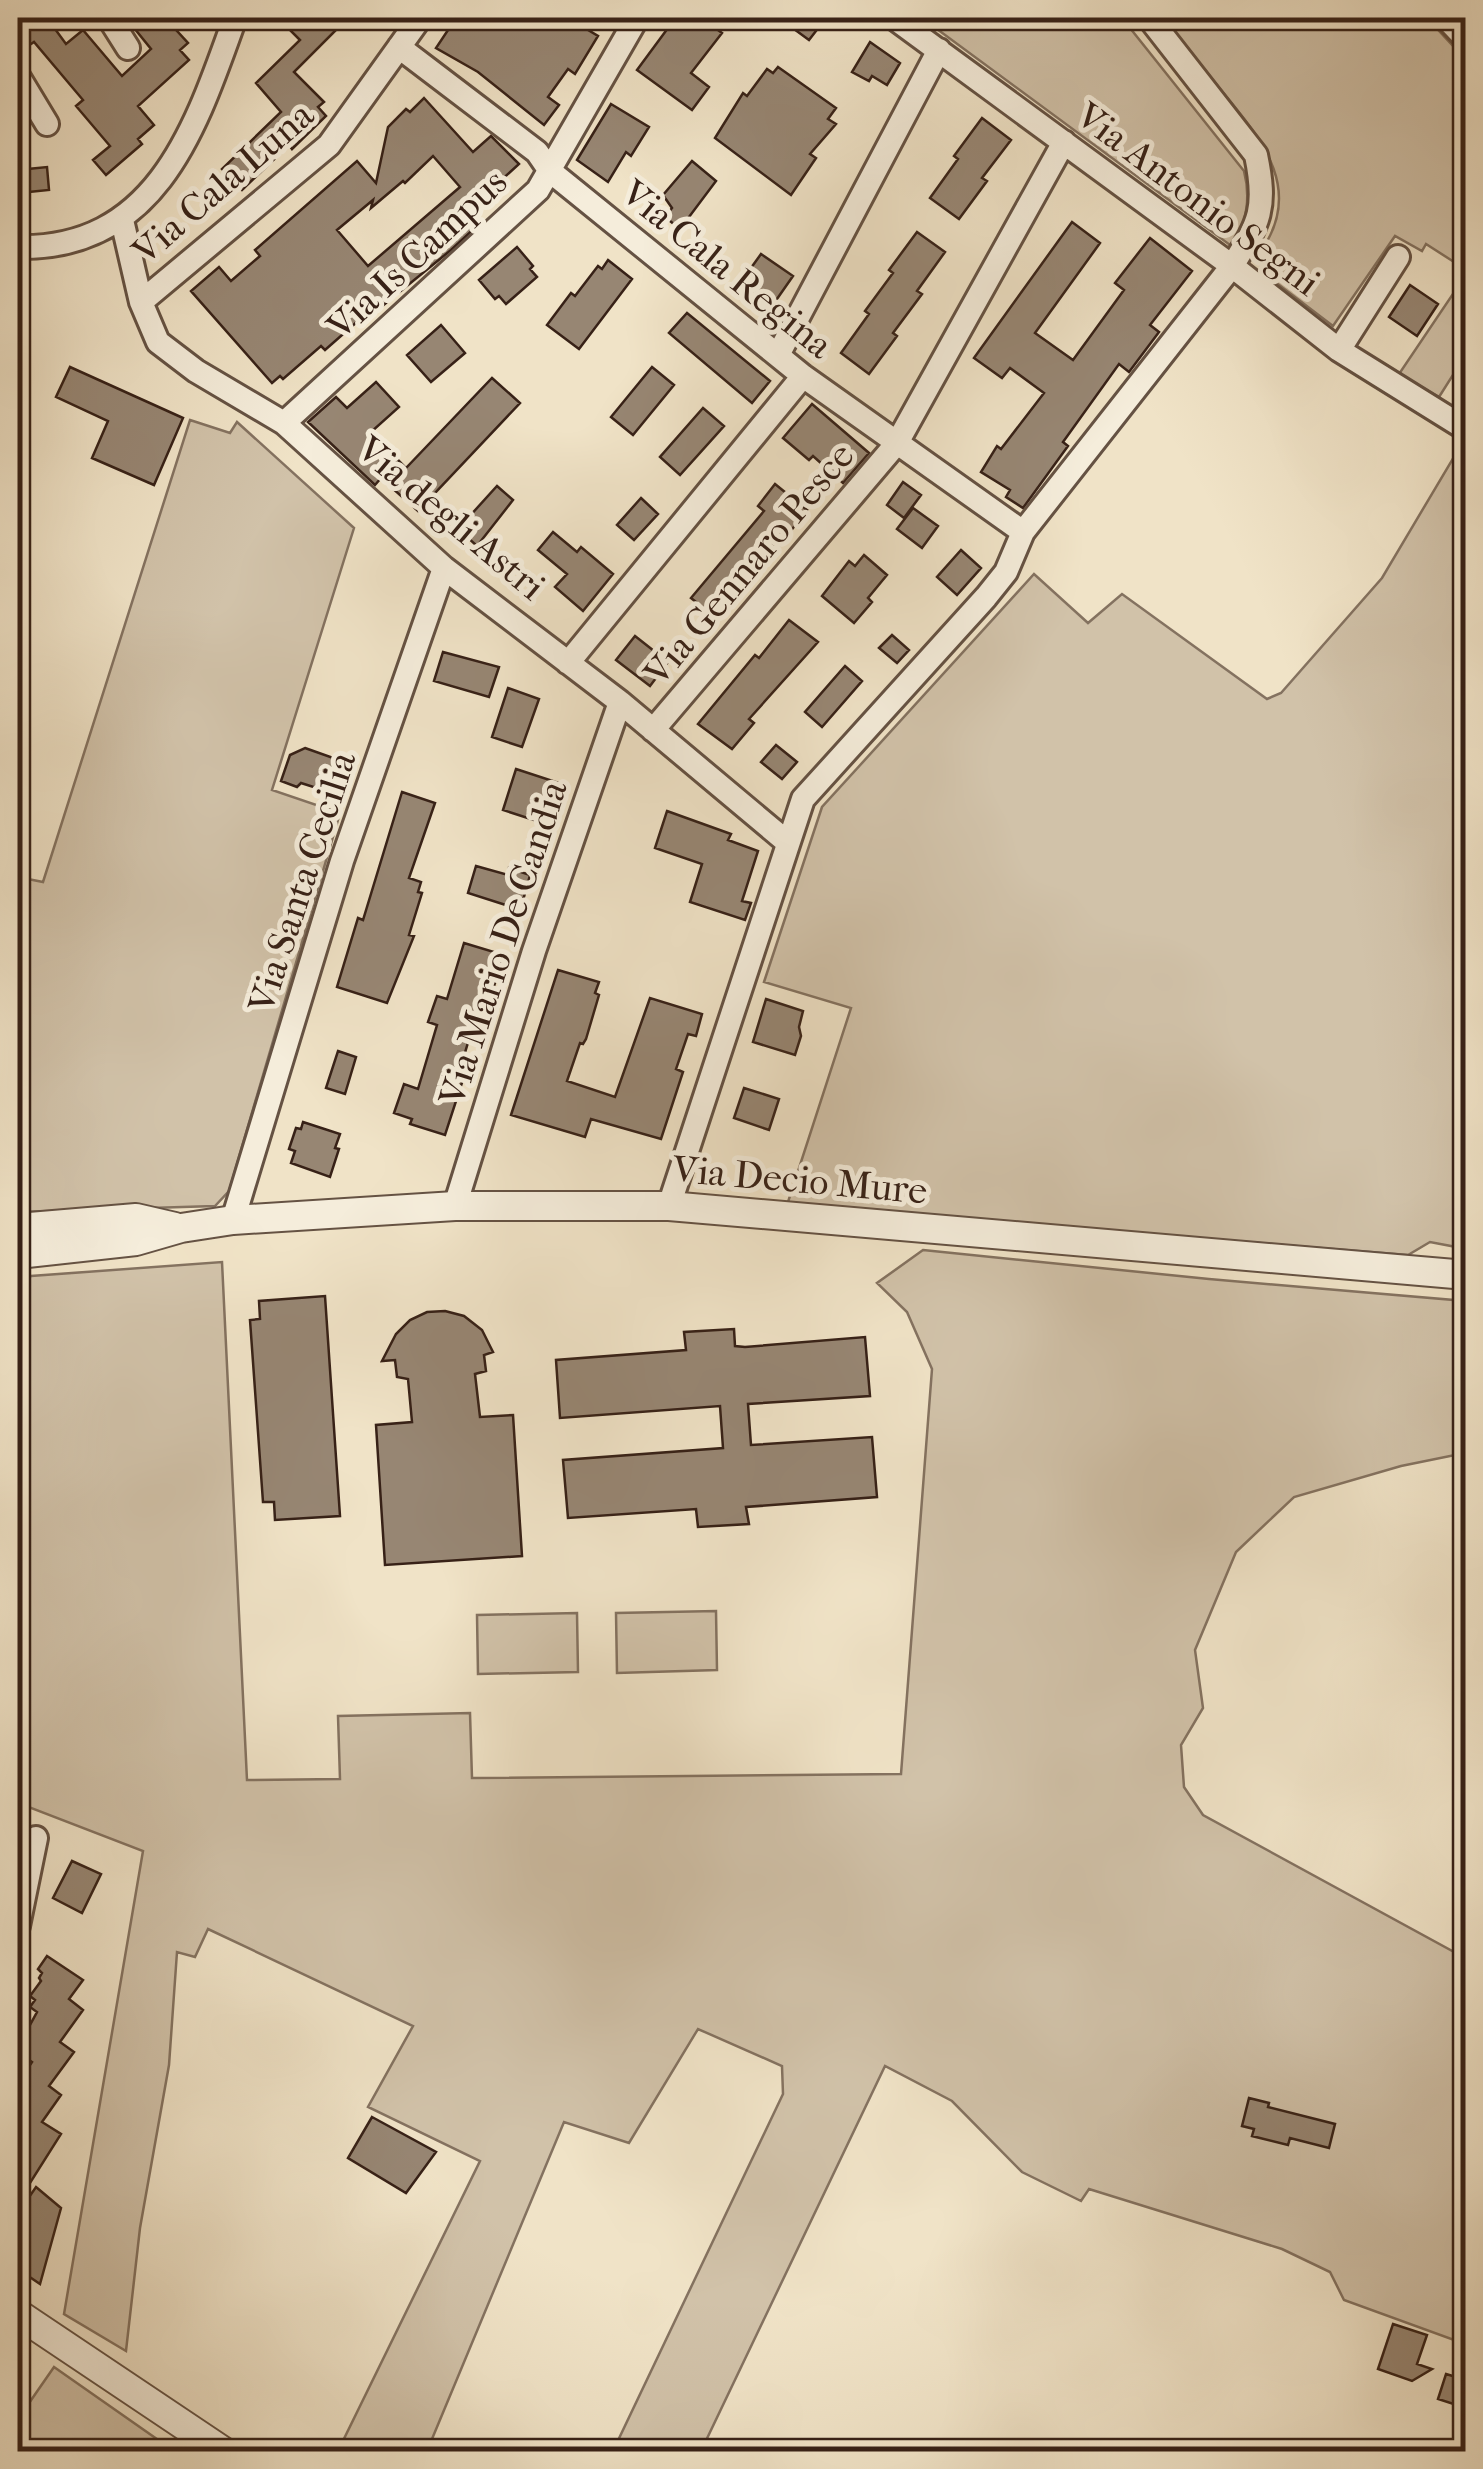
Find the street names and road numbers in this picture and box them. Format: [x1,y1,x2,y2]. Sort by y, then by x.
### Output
street label: Via Cala Luna [123,92,323,274]
street label: Via Antonio Segni [1067,92,1329,305]
street label: Via Is Campus [317,159,516,349]
street label: Via Cala Regina [612,170,842,368]
street label: Via degli Astri [347,426,554,609]
street label: Via Gennaro Pesce [634,434,864,695]
street label: Via Santa Cecilia [238,746,365,1019]
street label: Via Mario De Candia [429,774,577,1112]
street label: Via Decio Mure [670,1146,929,1214]

